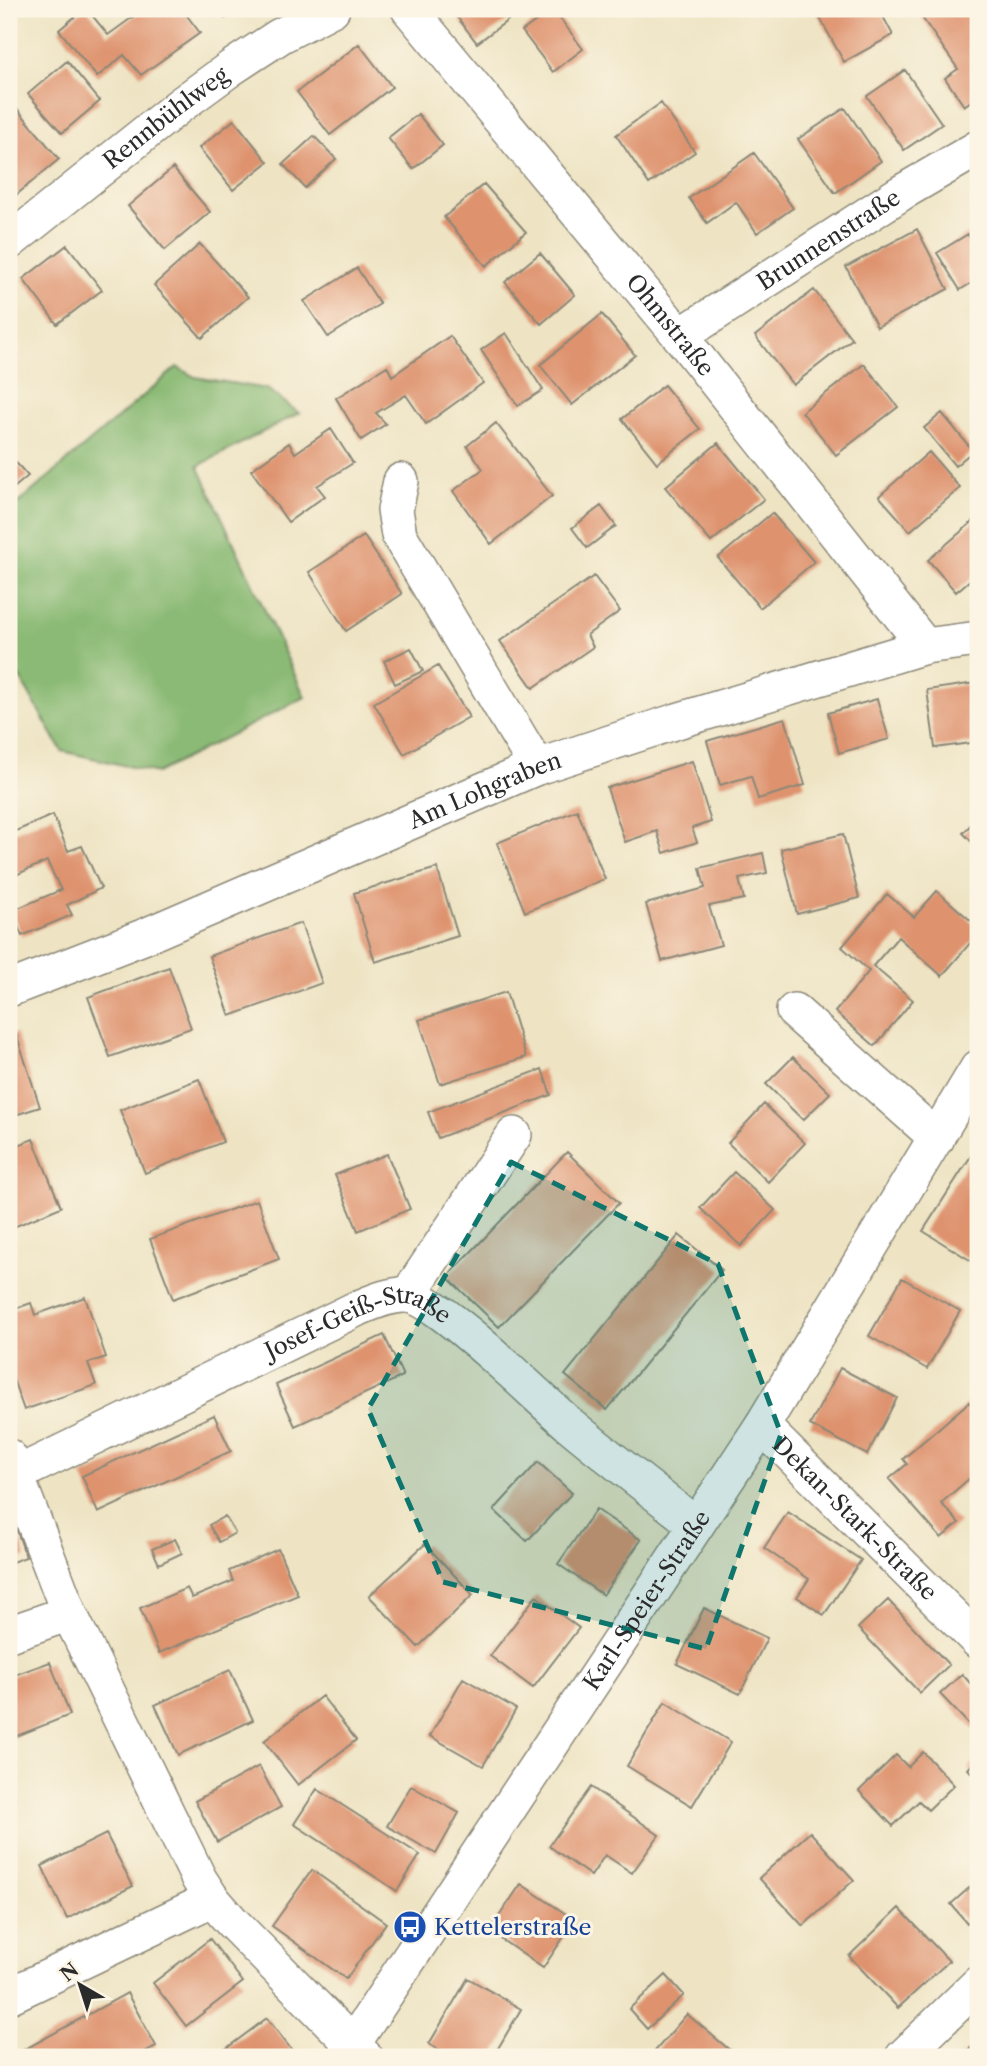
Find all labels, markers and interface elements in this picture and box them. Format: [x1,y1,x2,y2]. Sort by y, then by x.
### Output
street label: Rennbühlweg [98,60,234,175]
street label: Brunnenstraße [752,183,905,296]
street label: Ohmstraße [620,268,720,382]
street label: Am Lohgraben [403,746,565,835]
street label: Josef-Geiß-Straße [258,1281,457,1367]
street label: Dekan-Stark-Straße [767,1431,943,1606]
street label: Karl-Speier-Straße [577,1505,716,1695]
bus stop icon: Kettelerstraße [391,1908,429,1946]
place label: Kettelerstraße [434,1913,591,1941]
north arrow [46,1951,116,2021]
text: N [56,1958,83,1986]

